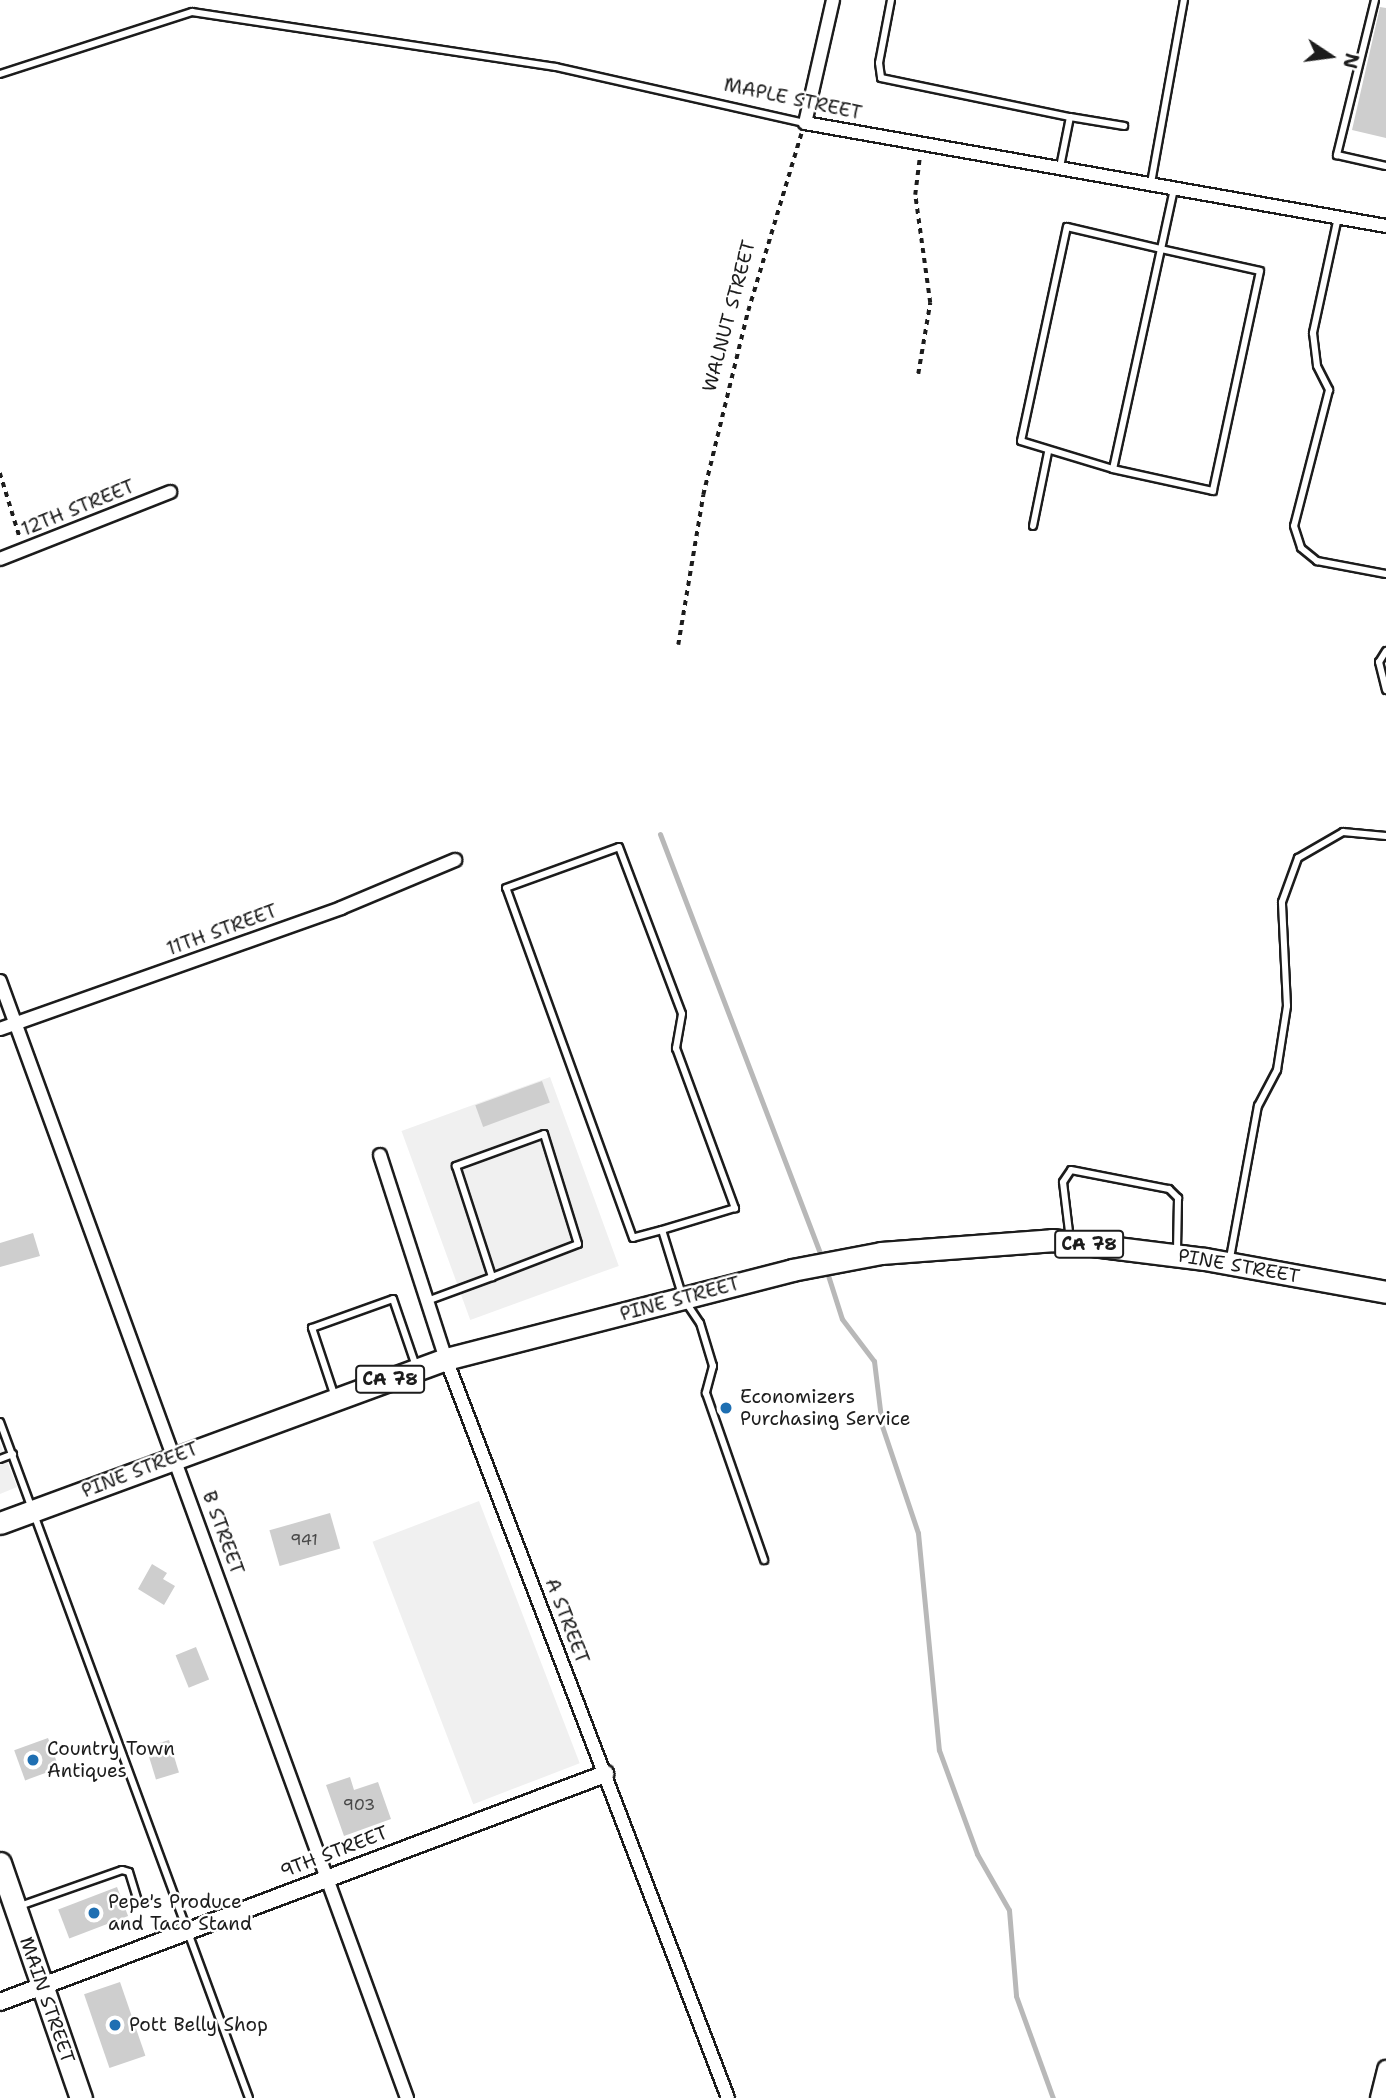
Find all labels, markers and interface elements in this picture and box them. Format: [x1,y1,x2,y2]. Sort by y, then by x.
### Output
north arrow [1295,21,1365,91]
text: N [1337,51,1365,71]
street label: MAPLE STREET [722,73,864,125]
street label: WALNUT STREET [698,238,760,394]
street label: 12TH STREET [18,475,138,541]
street label: 11TH STREET [163,899,281,961]
road number: CA 78 [1054,1230,1124,1259]
street label: PINE STREET [1176,1244,1302,1288]
street label: PINE STREET [618,1272,742,1326]
road number: CA 78 [355,1364,425,1394]
place label: Economizers Purchasing Service [740,1386,911,1430]
marker: Economizers Purchasing Service [718,1400,734,1416]
street label: PINE STREET [78,1437,202,1503]
street label: B STREET [197,1488,249,1578]
house number: 941 [290,1530,318,1550]
street label: A STREET [540,1575,594,1667]
place label: Country Town Antiques [47,1738,175,1782]
marker: Country Town Antiques [25,1752,41,1768]
house number: 903 [343,1795,375,1815]
street label: 9TH STREET [277,1821,391,1883]
place label: Pepe's Produce and Taco Stand [108,1891,252,1935]
marker: Pepe's Produce and Taco Stand [86,1905,102,1921]
street label: MAIN STREET [15,1934,79,2066]
place label: Pott Belly Shop [129,2014,268,2036]
marker: Pott Belly Shop [107,2017,123,2033]

